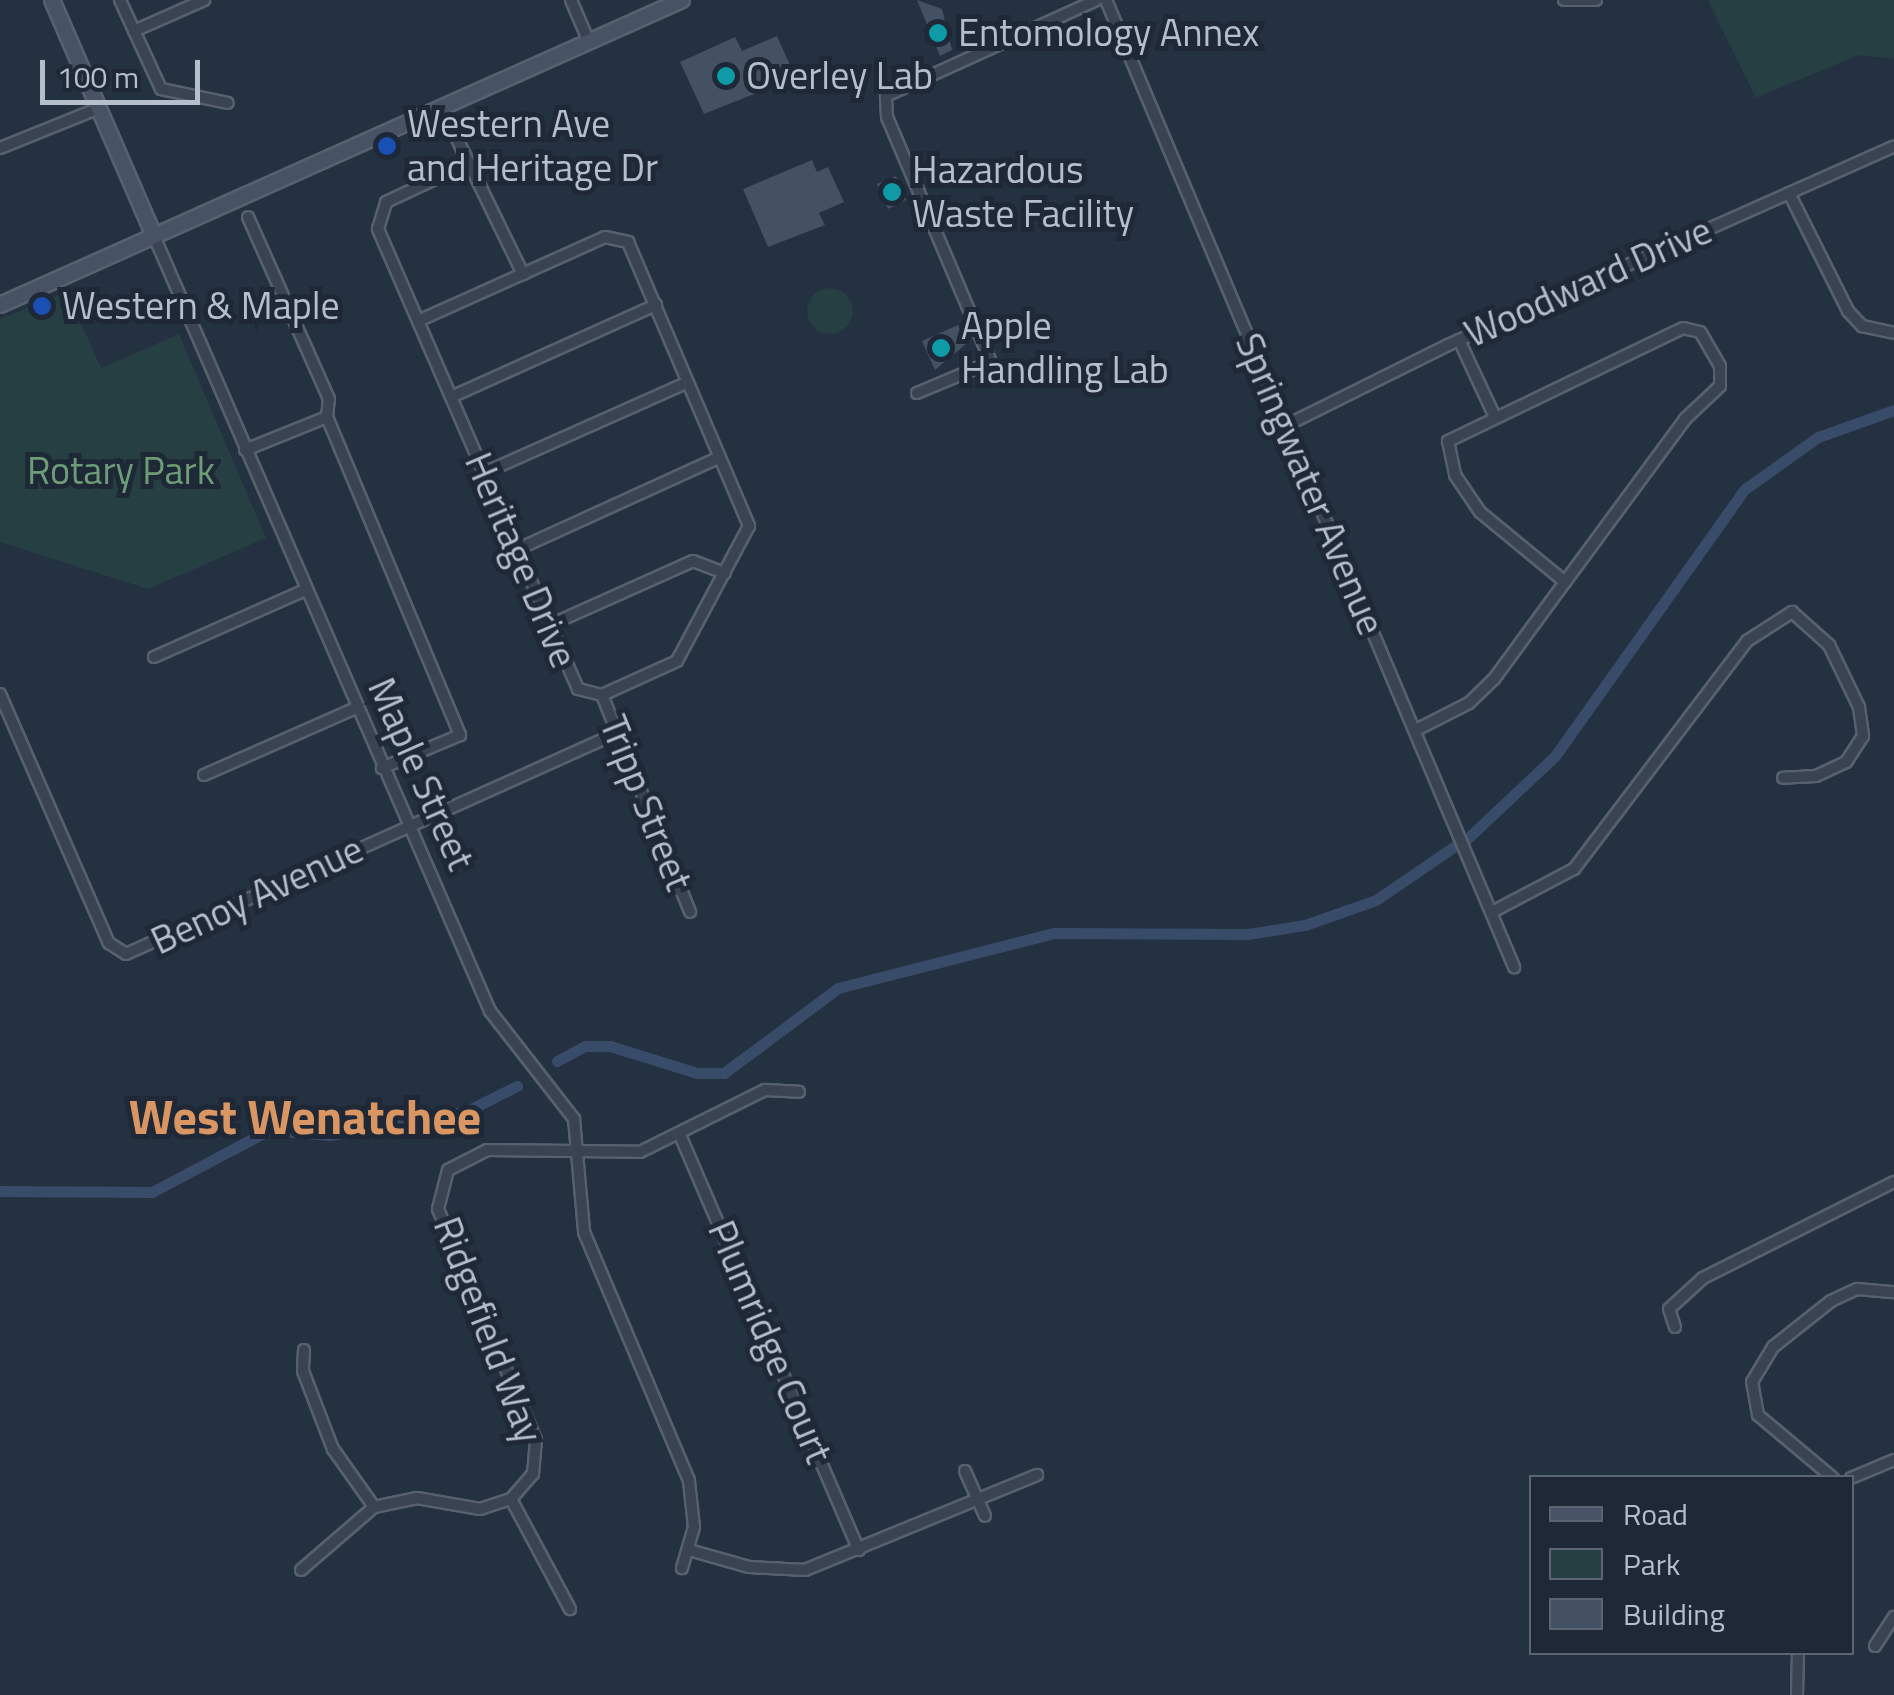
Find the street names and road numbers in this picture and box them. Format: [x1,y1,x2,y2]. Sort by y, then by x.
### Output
street label: Woodward Drive [1458,207,1718,357]
street label: Springwater Avenue [1226,327,1394,641]
street label: Heritage Drive [455,446,587,674]
street label: Maple Street [358,671,484,877]
street label: Tripp Street [590,709,702,897]
street label: Benoy Avenue [144,826,370,964]
street label: Ridgefield Way [424,1211,552,1449]
street label: Plumridge Court [698,1214,842,1470]

